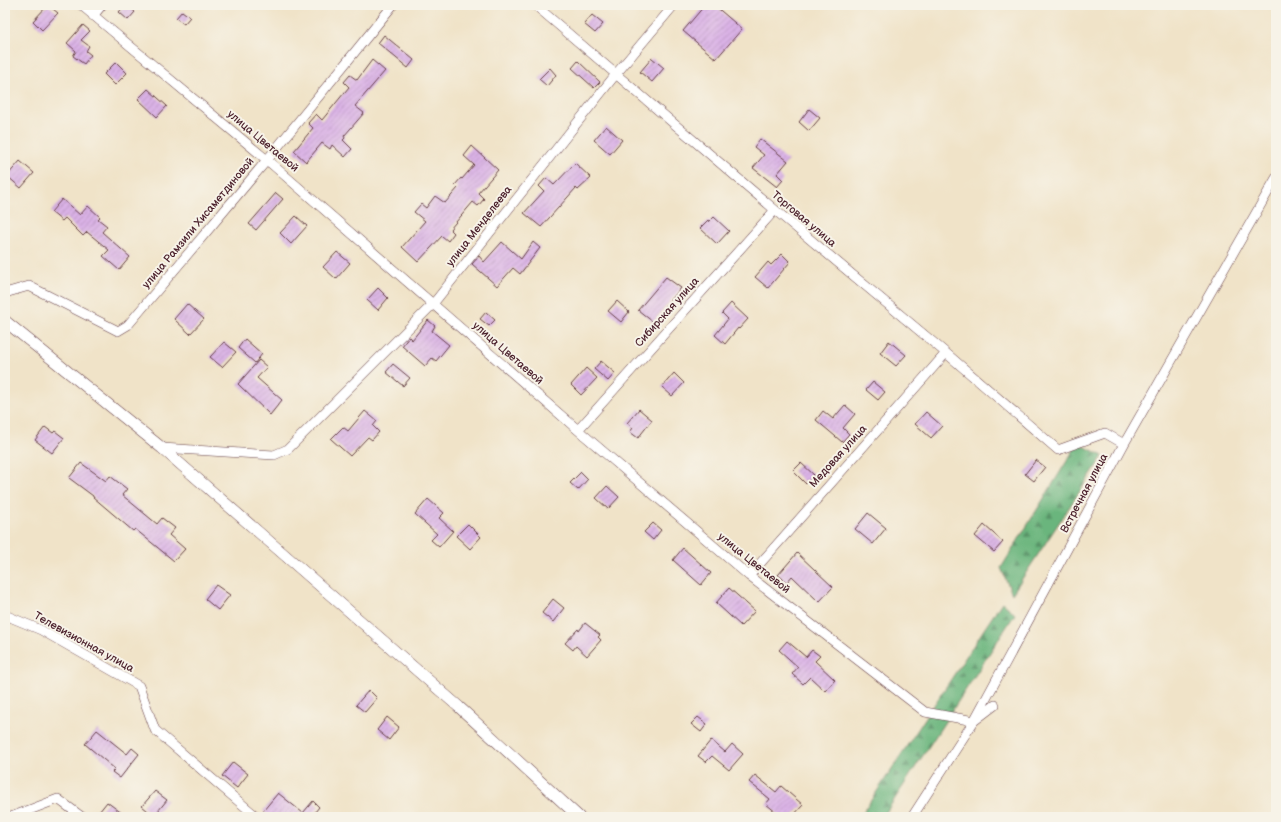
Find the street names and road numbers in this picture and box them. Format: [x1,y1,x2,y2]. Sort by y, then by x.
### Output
street label: улица Цветаевой [225,107,301,175]
street label: улица Рамзили Хисаметдиновой [139,155,257,291]
street label: улица Менделеева [444,183,515,269]
street label: Торговая улица [769,188,839,250]
street label: Сибирская улица [632,274,702,349]
street label: улица Цветаевой [470,319,546,387]
street label: Медовая улица [807,422,870,490]
street label: Встречная улица [1058,451,1111,535]
street label: улица Цветаевой [715,530,793,596]
street label: Телевизионная улица [32,609,137,675]

